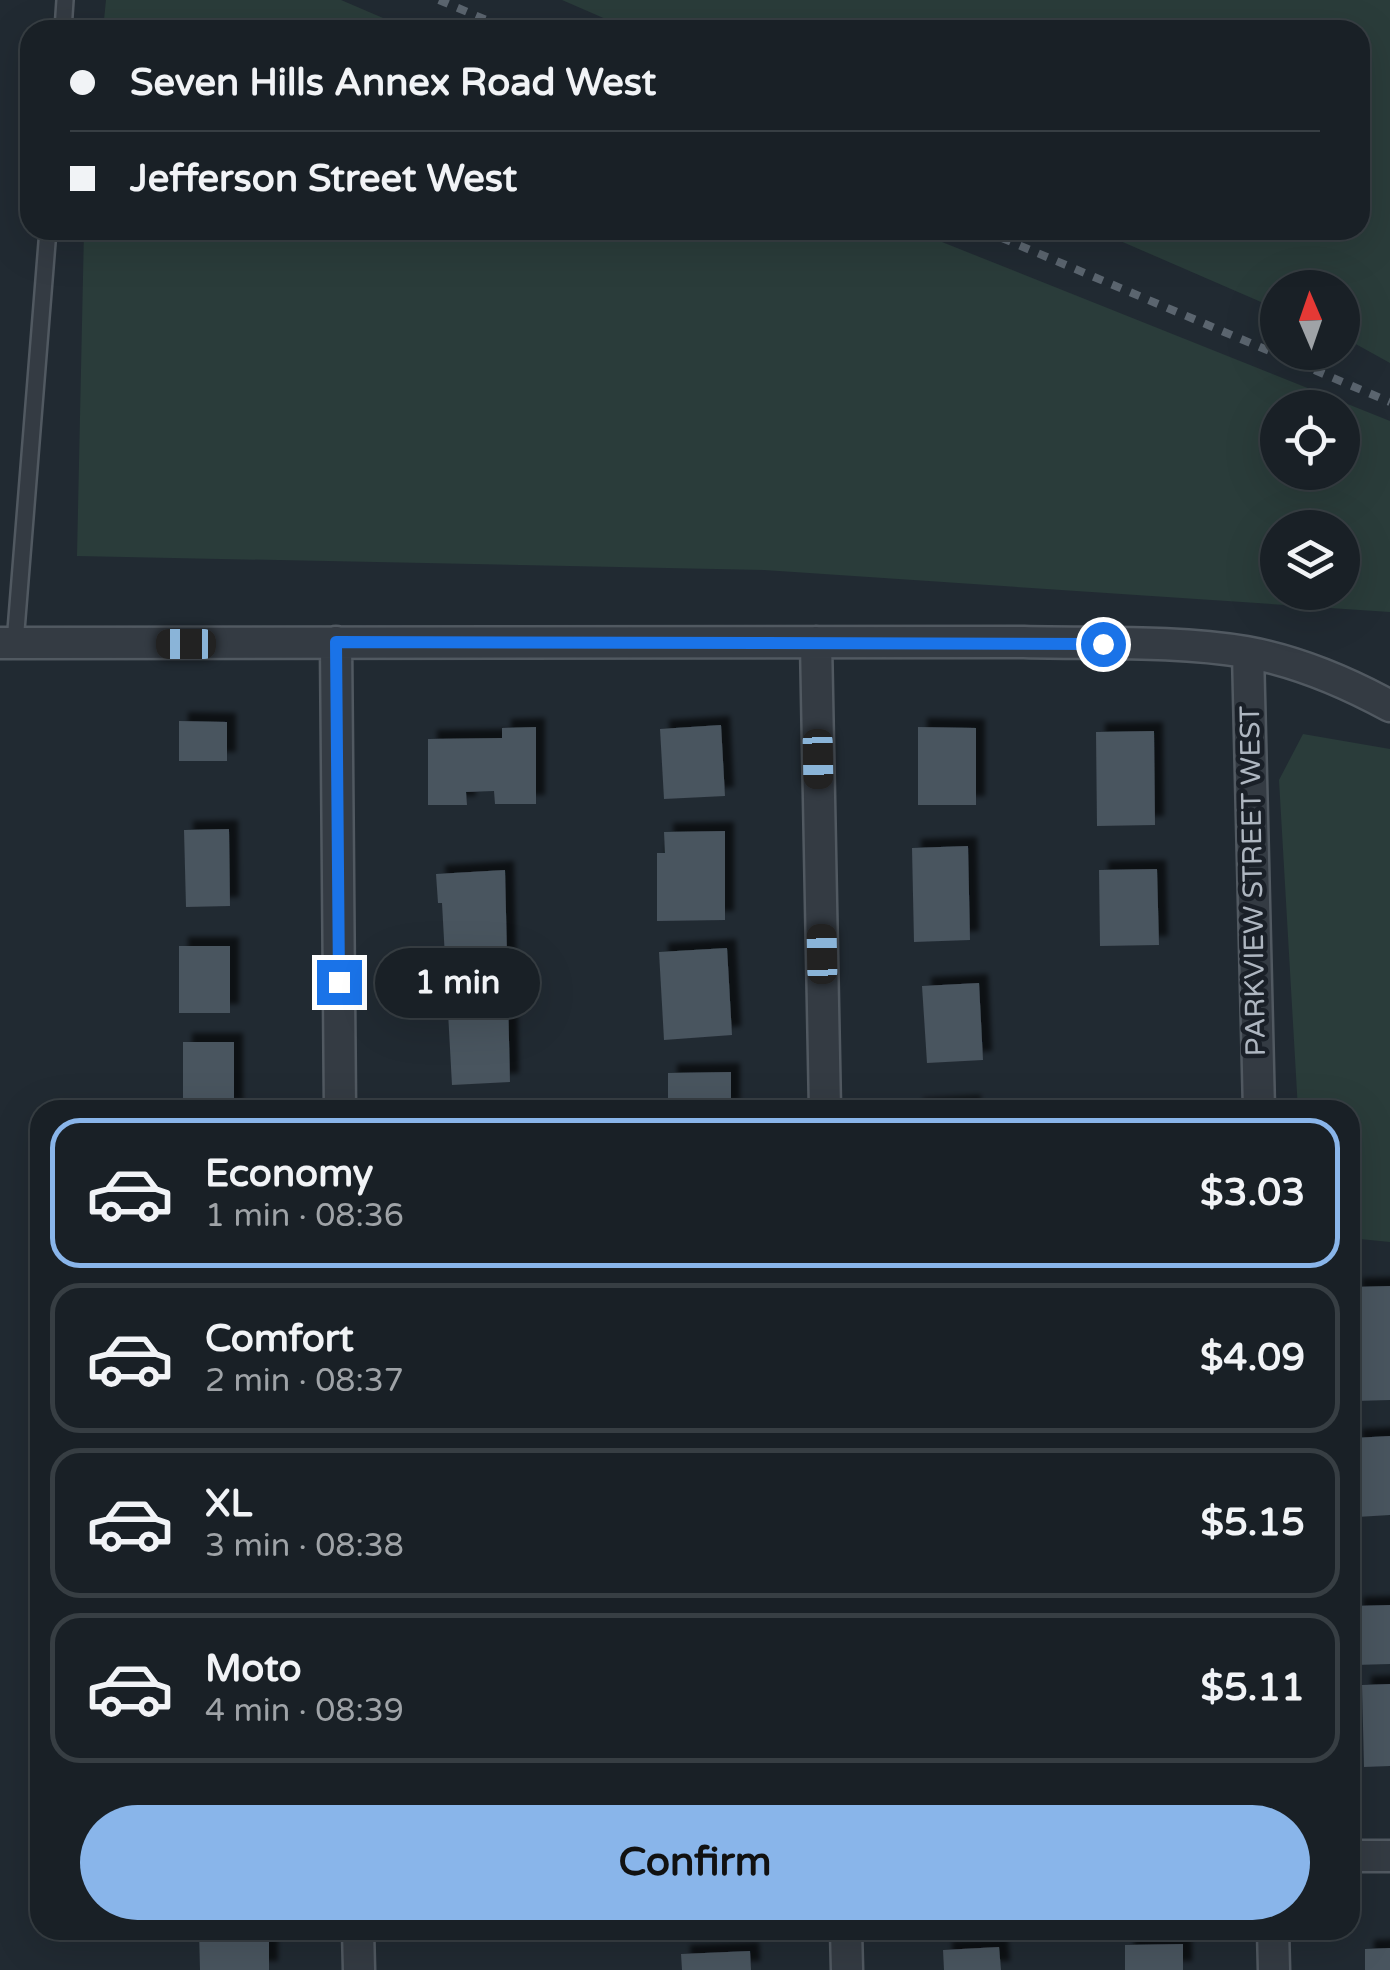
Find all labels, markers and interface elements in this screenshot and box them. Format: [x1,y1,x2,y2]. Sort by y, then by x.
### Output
text: Seven Hills Annex Road West [130,60,656,106]
text: Jefferson Street West [130,156,517,202]
north arrow [1260,270,1360,370]
map controls [1260,270,1360,610]
button: locate [1260,390,1360,490]
button: layers [1260,510,1360,610]
route start [1081,622,1126,667]
car [156,629,216,659]
street label: PARKVIEW STREET WEST [1233,705,1273,1057]
car [802,729,834,789]
car [806,924,838,984]
callout: 1 min [374,947,539,1017]
route end [317,960,362,1005]
text: 1 min [415,964,500,1002]
icon: car [85,1148,175,1238]
text: Economy [205,1151,373,1197]
text: $3.03 [1200,1170,1305,1216]
text: 1 min · 08:36 [205,1197,404,1235]
icon: car [85,1313,175,1403]
text: Comfort [205,1316,354,1362]
text: $4.09 [1200,1335,1305,1381]
text: 2 min · 08:37 [205,1362,404,1400]
icon: car [85,1478,175,1568]
text: XL [205,1481,252,1527]
text: $5.15 [1200,1500,1305,1546]
text: 3 min · 08:38 [205,1527,404,1565]
icon: car [85,1643,175,1733]
text: Moto [205,1646,301,1692]
text: $5.11 [1200,1665,1305,1711]
text: 4 min · 08:39 [205,1692,404,1730]
button: Confirm [80,1805,1310,1920]

